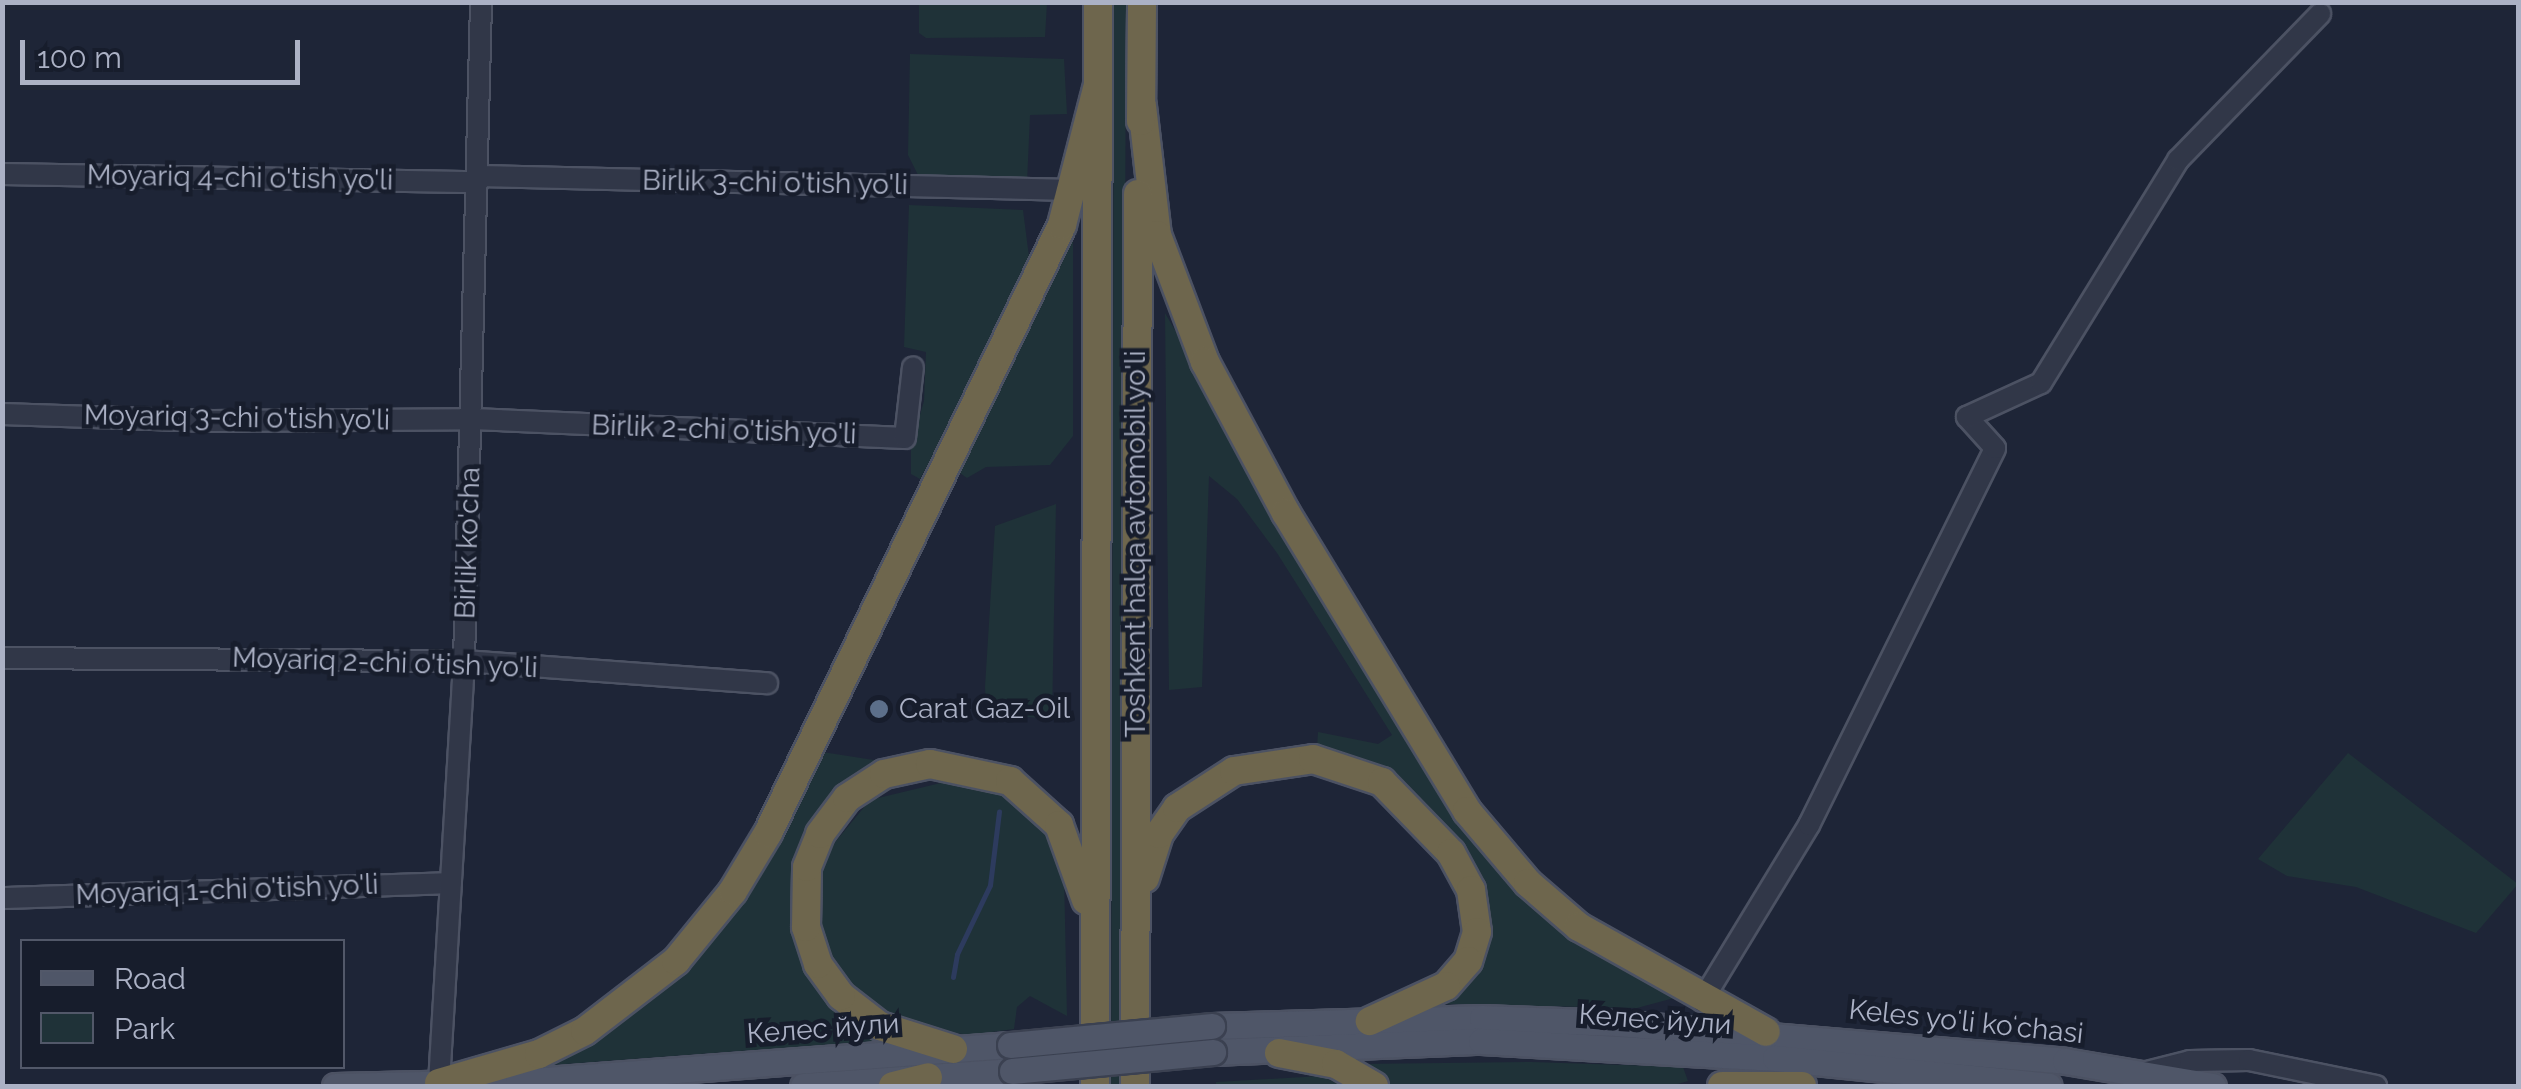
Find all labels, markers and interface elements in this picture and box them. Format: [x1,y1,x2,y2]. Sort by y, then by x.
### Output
scale bar [25,20,305,82]
text: 100 m [37,40,122,75]
street label: Moyariq 4-chi o'tish yo'li [86,159,394,197]
street label: Birlik 3-chi o'tish yo'li [642,164,908,202]
street label: Toshkent halqa avtomobil yo'li [1119,350,1153,738]
street label: Moyariq 3-chi o'tish yo'li [83,399,391,437]
street label: Birlik 2-chi o'tish yo'li [591,409,857,451]
street label: Birlik ko'cha [449,466,487,620]
street label: Moyariq 2-chi o'tish yo'li [231,641,539,685]
place label: Carat Gaz-Oil [899,692,1070,726]
marker: Carat Gaz-Oil [868,698,890,720]
street label: Moyariq 1-chi o'tish yo'li [75,868,379,912]
legend [20,939,345,1069]
text: Road [114,961,186,996]
street label: Keles yoʻli koʻchasi [1847,993,2085,1051]
street label: Келес йули [1578,998,1732,1042]
street label: Келес йули [746,1007,900,1051]
text: Park [114,1011,175,1046]

